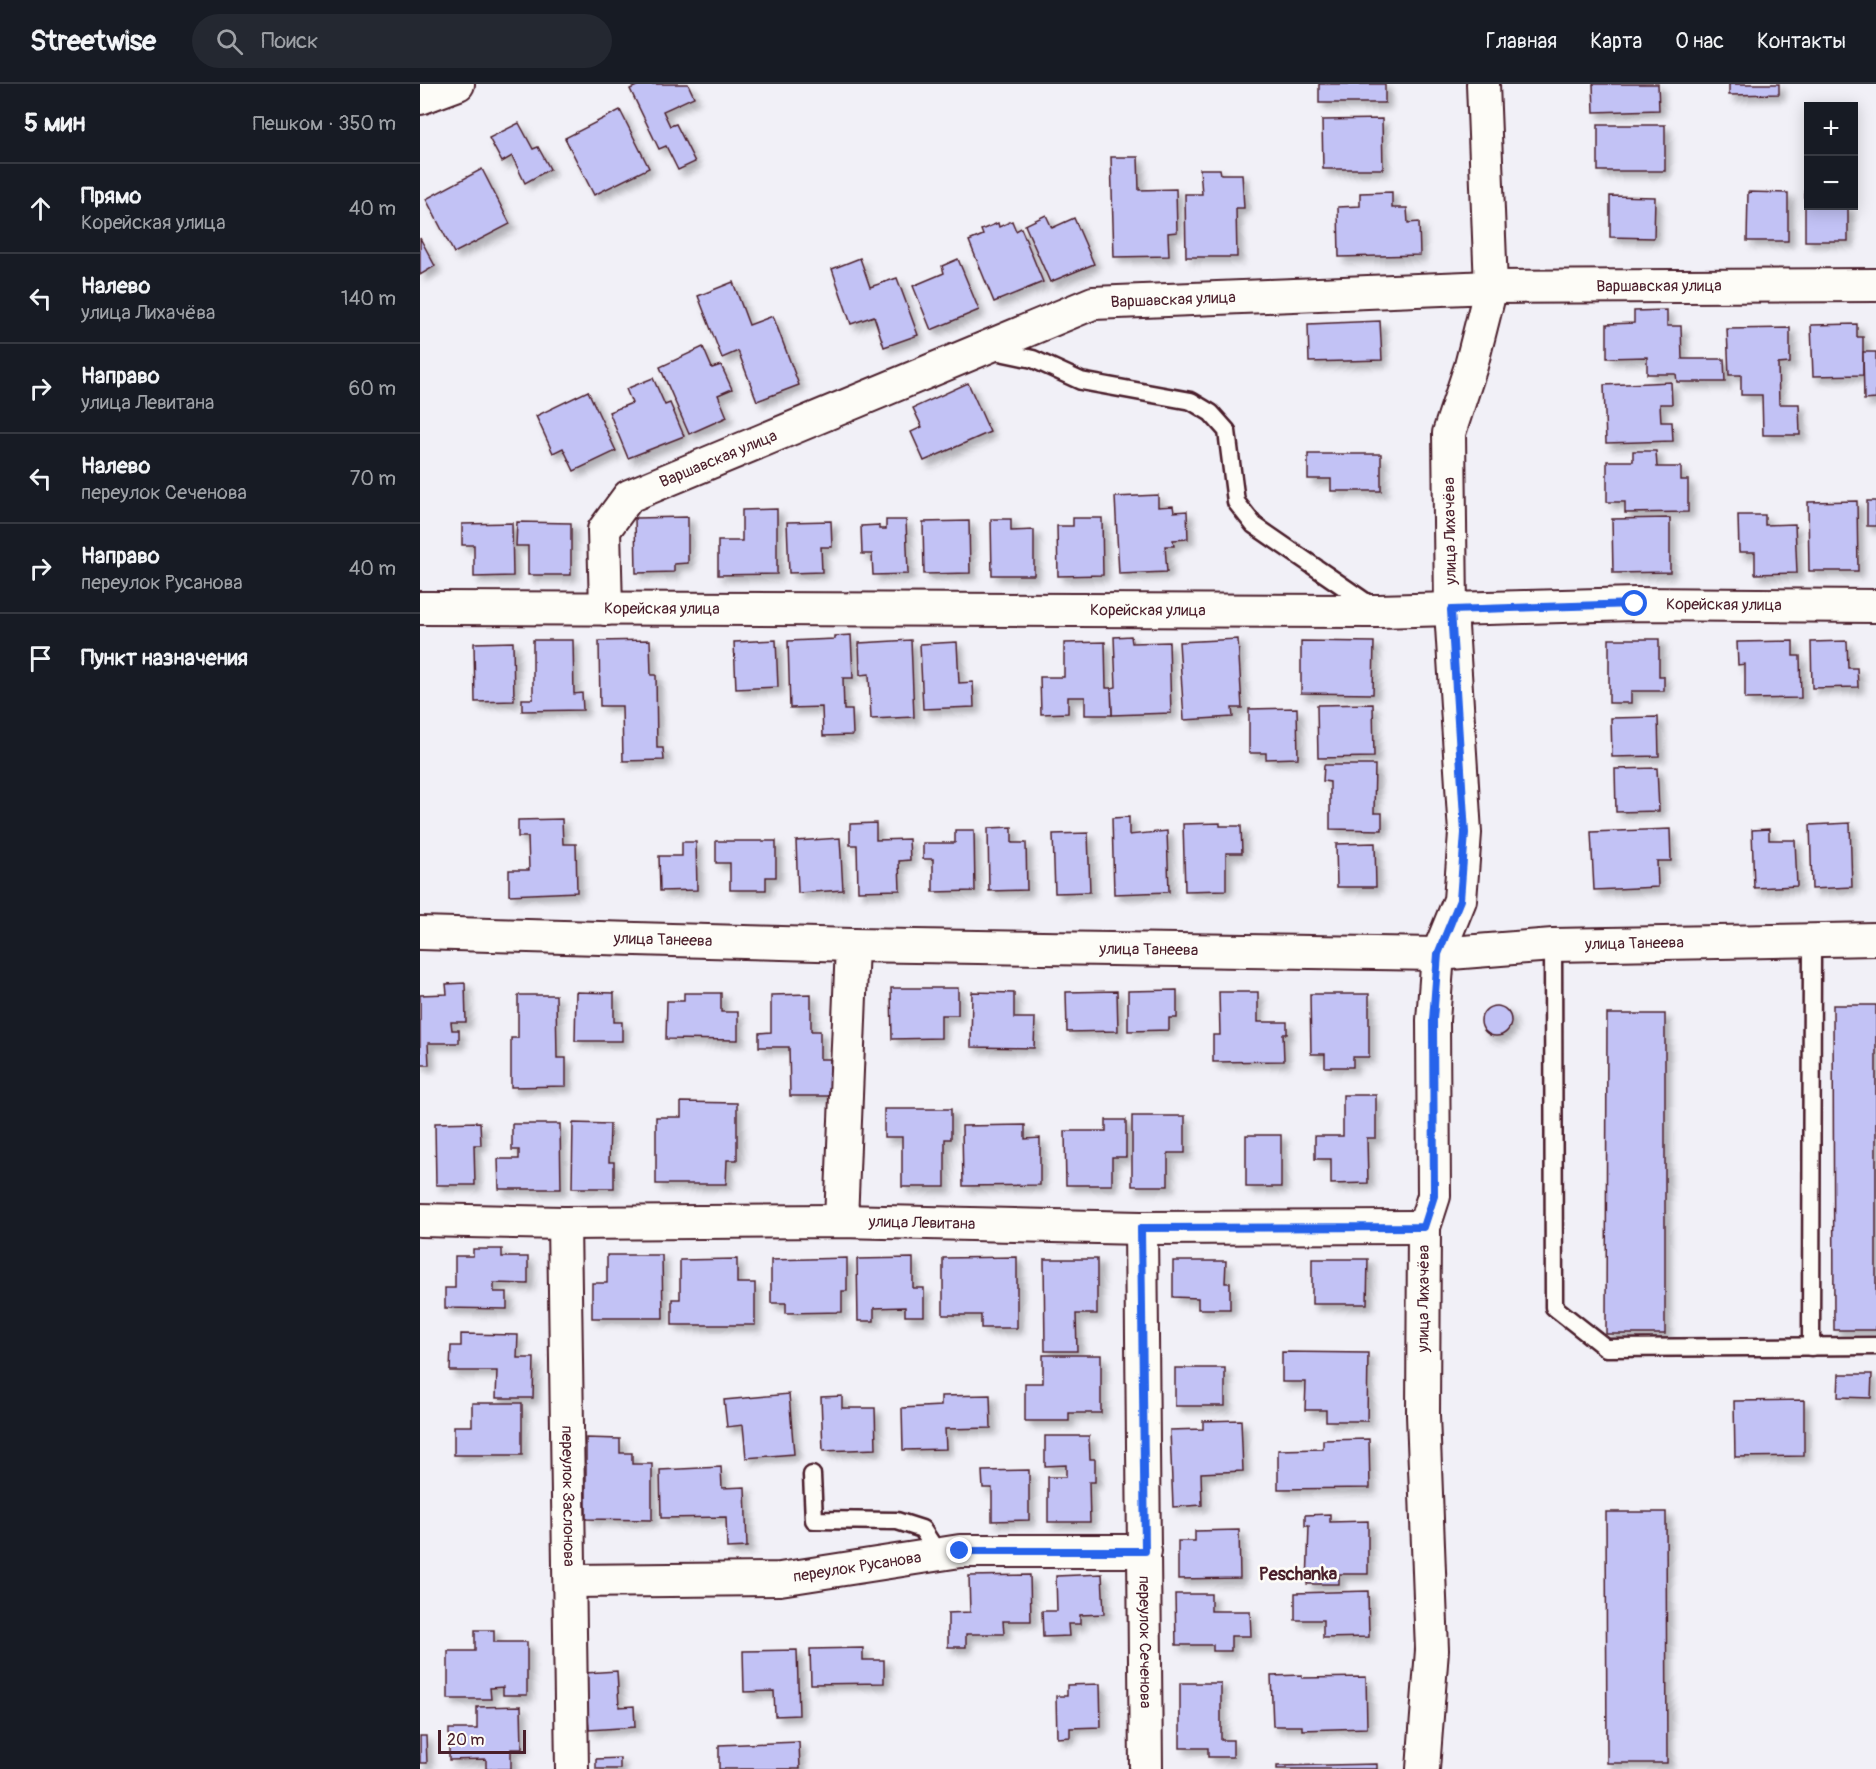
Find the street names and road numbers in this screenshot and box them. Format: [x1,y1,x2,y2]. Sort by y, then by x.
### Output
street label: Варшавская улица [1596,276,1722,296]
street label: Варшавская улица [1110,287,1236,312]
street label: Варшавская улица [657,426,780,492]
street label: улица Лихачёва [1439,477,1461,586]
street label: Корейская улица [1666,594,1782,615]
street label: Корейская улица [604,599,720,619]
street label: Корейская улица [1090,600,1206,620]
street label: улица Танеева [612,928,713,951]
street label: улица Танеева [1584,933,1684,954]
street label: улица Танеева [1098,939,1198,960]
street label: улица Левитана [867,1212,976,1234]
street label: улица Лихачёва [1413,1245,1434,1353]
street label: переулок Заслонова [557,1425,579,1567]
street label: переулок Русанова [792,1547,923,1587]
street label: переулок Сеченова [1134,1576,1155,1708]

